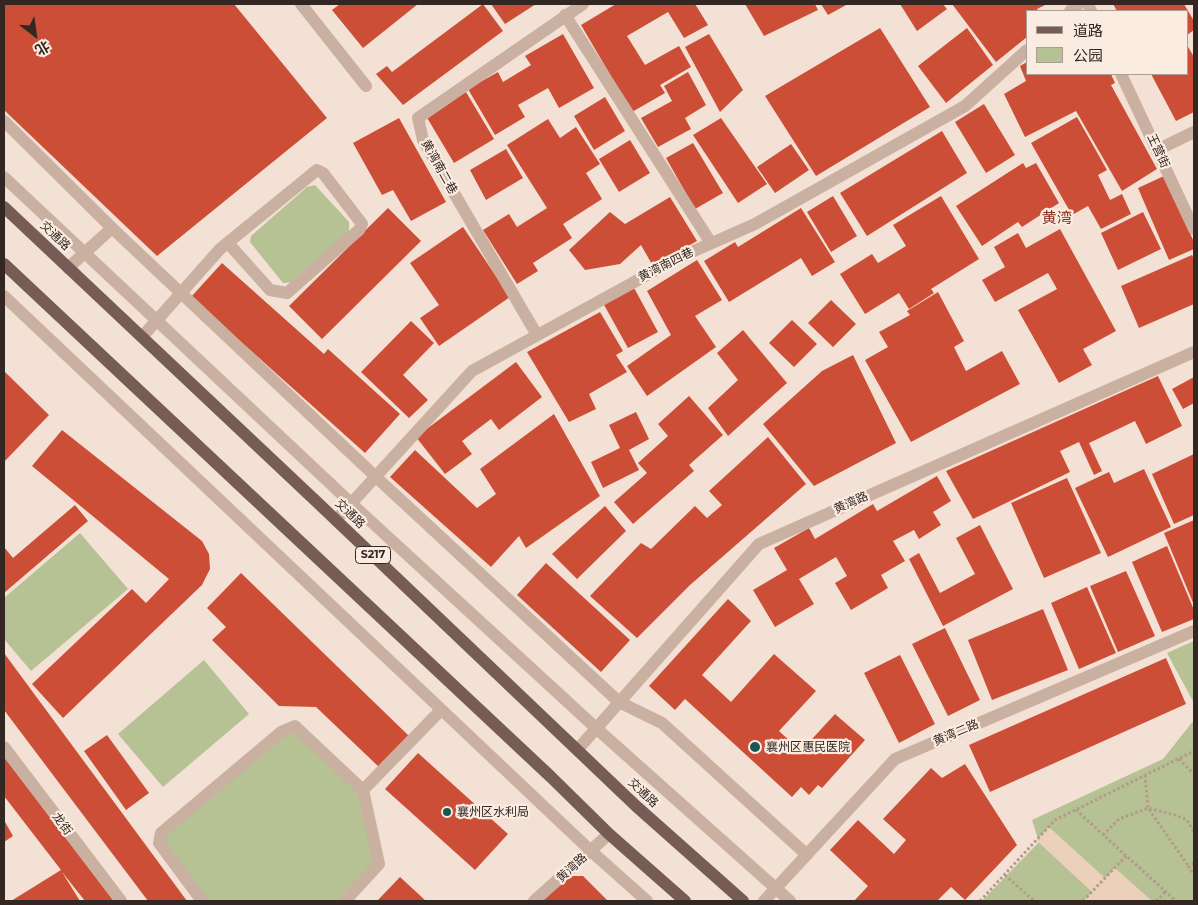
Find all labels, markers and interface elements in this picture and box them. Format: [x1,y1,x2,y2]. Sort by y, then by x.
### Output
north arrow [10,10,60,60]
legend [1026,10,1188,75]
text: 道路 [1073,21,1103,40]
text: 北 [32,37,53,59]
text: 公园 [1073,46,1103,65]
street label: 王营街 [1144,132,1172,170]
street label: 黄湾南二巷 [418,137,460,197]
district label: 黄湾 [1042,210,1072,228]
street label: 交通路 [37,218,73,254]
street label: 黄湾南四巷 [636,245,696,285]
street label: 黄湾路 [832,489,870,517]
street label: 交通路 [332,496,368,532]
road number: S217 [356,546,390,564]
street label: 黄湾二路 [931,717,981,749]
marker: 襄州区惠民医院 [748,740,762,754]
place label: 襄州区惠民医院 [766,740,850,754]
street label: 交通路 [625,775,661,811]
place label: 襄州区水利局 [457,805,529,819]
marker: 襄州区水利局 [441,806,453,818]
street label: 龙街 [49,810,75,838]
street label: 黄湾路 [554,851,590,885]

